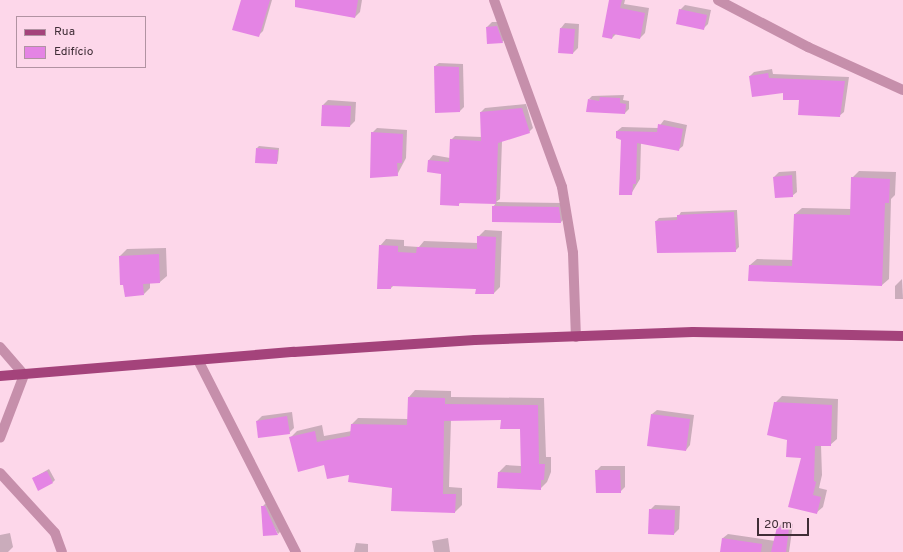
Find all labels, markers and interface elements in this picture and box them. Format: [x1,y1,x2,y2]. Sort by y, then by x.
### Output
legend [16,16,146,68]
text: Rua [54,24,75,40]
text: Edifício [54,44,93,60]
scale bar [759,510,811,536]
text: 20 m [764,517,792,533]

